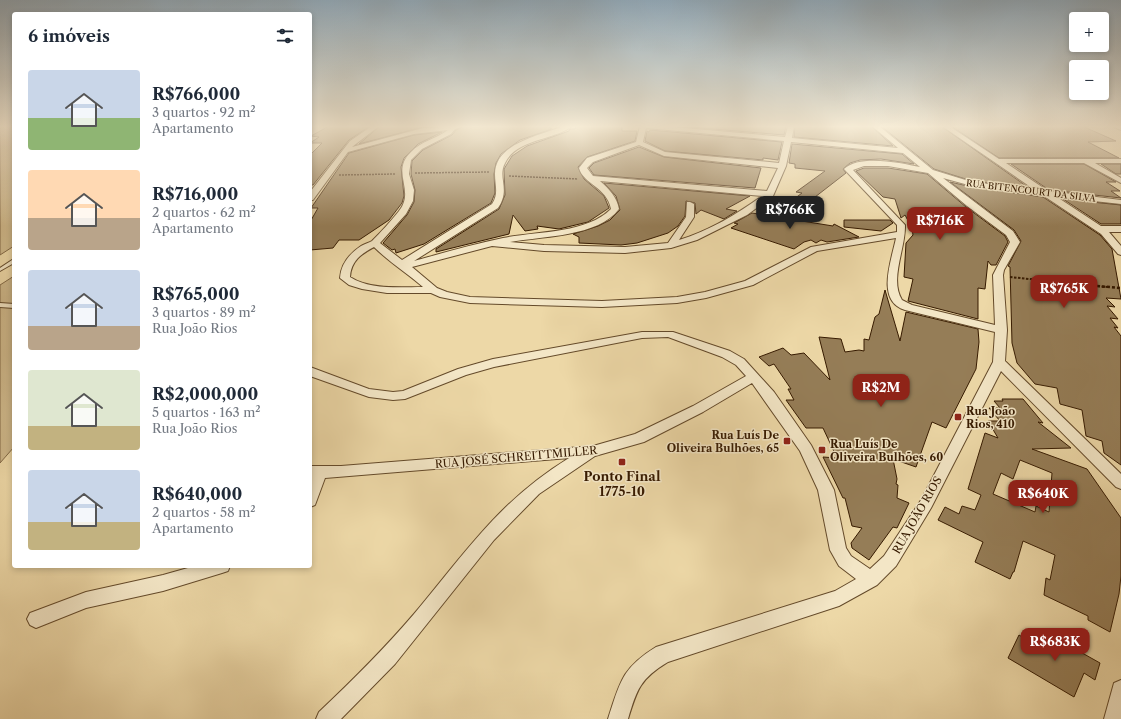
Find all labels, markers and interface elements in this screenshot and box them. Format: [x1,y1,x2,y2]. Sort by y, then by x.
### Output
map controls [1069,12,1109,100]
button: + [1069,12,1109,52]
icon: filters [274,25,296,47]
text: 6 imóveis [28,26,110,46]
button: − [1069,60,1109,100]
text: R$766,000 [152,84,240,104]
icon: home [60,86,108,134]
text: 3 quartos · 92 m² [152,104,256,120]
text: Apartamento [152,120,234,136]
street label: RUA BITENCOURT DA SILVA [966,177,1097,204]
text: R$716,000 [152,184,238,204]
icon: home [60,186,108,234]
pin: R$766K [757,196,823,230]
text: R$766K [765,201,815,217]
text: 2 quartos · 62 m² [152,204,256,220]
pin: R$716K [907,207,973,241]
text: R$716K [916,212,964,228]
text: Apartamento [152,220,234,236]
pin: R$765K [1031,275,1097,309]
text: R$765K [1039,280,1089,296]
text: R$765,000 [152,284,240,304]
icon: home [60,286,108,334]
text: 3 quartos · 89 m² [152,304,256,320]
text: Rua João Rios [152,320,237,336]
pin: R$2M [857,374,905,408]
text: R$2M [862,379,900,395]
text: R$2,000,000 [152,384,258,404]
icon: home [60,386,108,434]
text: 5 quartos · 163 m² [152,404,261,420]
place label: Rua João Rios, 410 [966,404,1015,431]
marker: Rua João Rios, 410 [953,412,963,422]
text: Rua João Rios [152,420,237,436]
place label: Rua Luís De Oliveira Bulhões, 65 [667,428,779,455]
marker: Rua Luís De Oliveira Bulhões, 65 [782,436,792,446]
place label: Rua Luís De Oliveira Bulhões, 60 [830,437,943,464]
street label: RUA JOSÉ SCHREITTMILLER [434,443,599,471]
marker: Rua Luís De Oliveira Bulhões, 60 [817,445,827,455]
marker: Ponto Final 1775-10 [617,457,627,467]
place label: Ponto Final 1775-10 [584,468,661,499]
street label: RUA JOÃO RIOS [889,474,945,556]
pin: R$640K [1010,480,1076,514]
text: R$640,000 [152,484,242,504]
text: R$640K [1017,485,1069,501]
icon: home [60,486,108,534]
text: 2 quartos · 58 m² [152,504,256,520]
text: Apartamento [152,520,234,536]
pin: R$683K [1022,628,1088,662]
text: R$683K [1030,633,1080,649]

